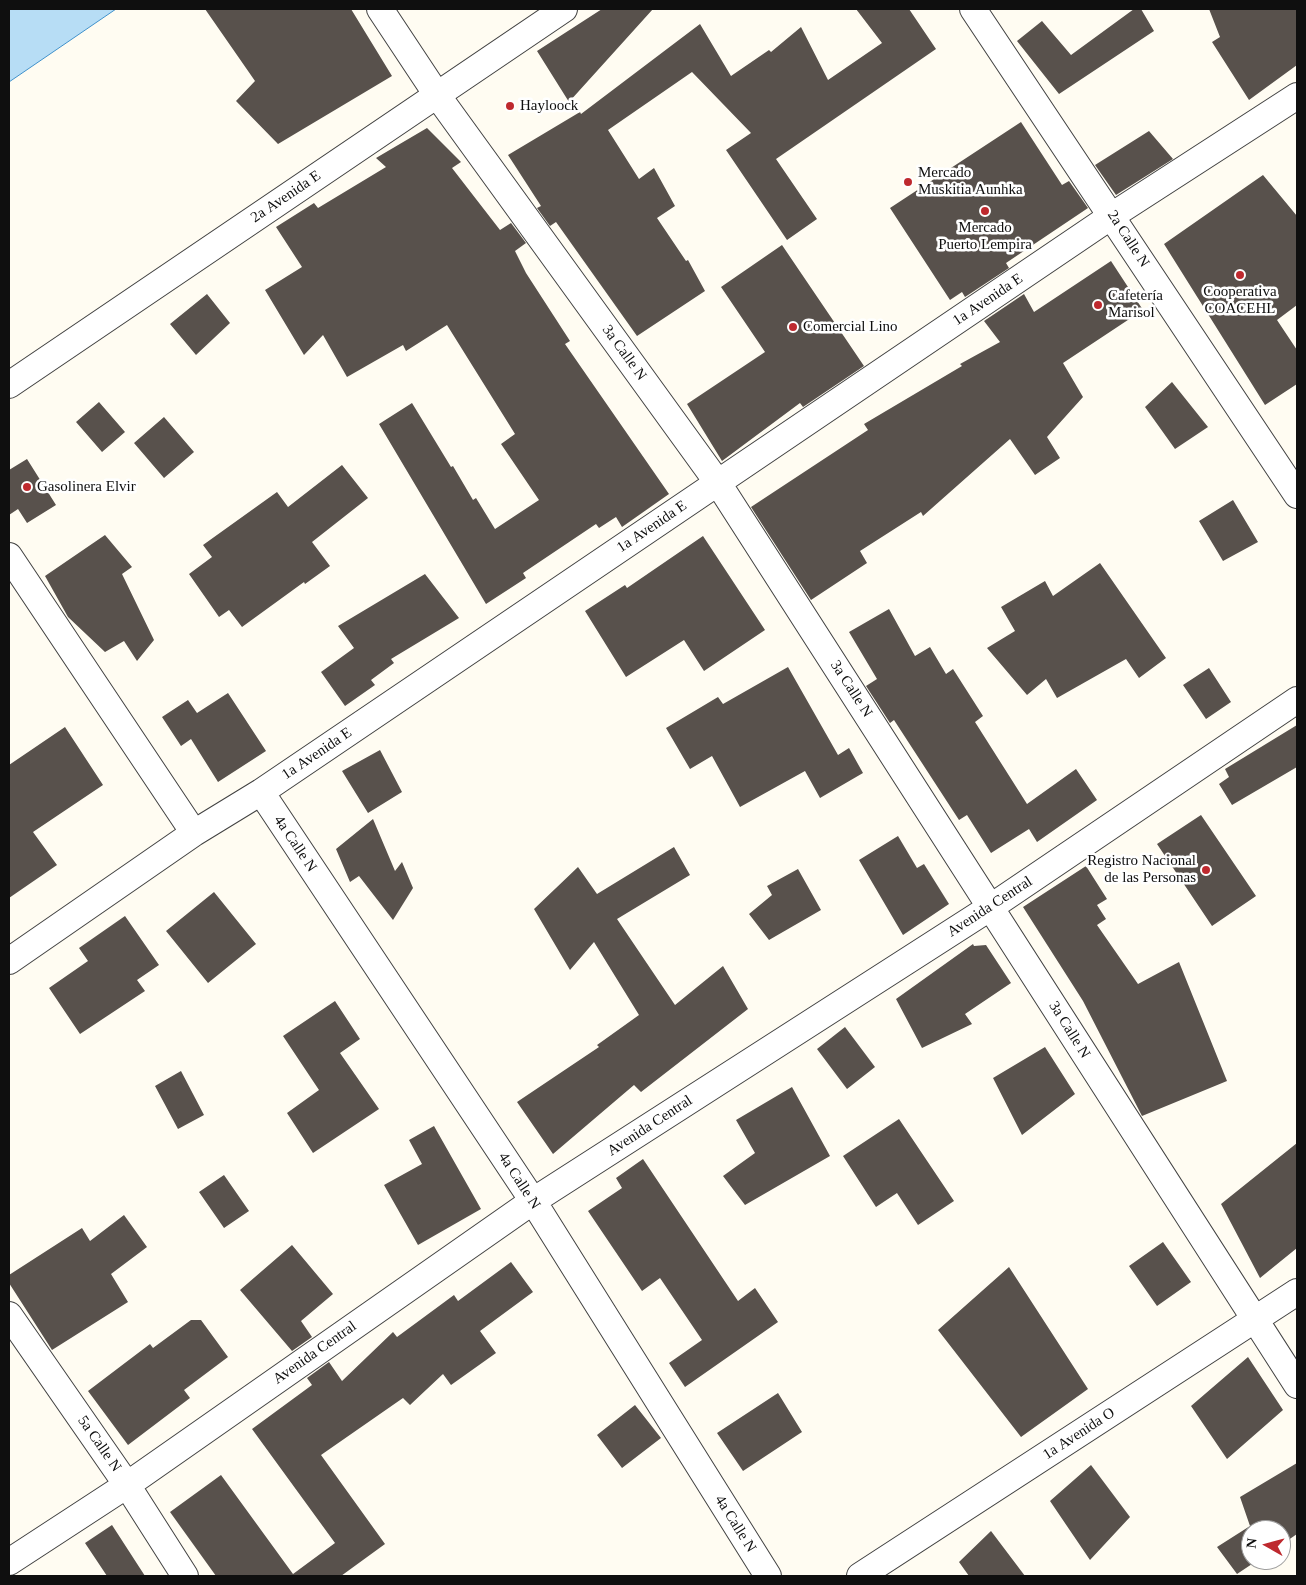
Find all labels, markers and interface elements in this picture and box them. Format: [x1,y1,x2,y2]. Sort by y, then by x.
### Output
place label: Hayloock [520,97,578,115]
marker: Hayloock [504,100,516,112]
place label: Mercado Muskitia Aunhka [918,164,1023,199]
street label: 2a Avenida E [248,167,324,227]
marker: Mercado Muskitia Aunhka [902,176,914,188]
marker: Mercado Puerto Lempira [979,205,991,217]
street label: 2a Calle N [1103,207,1153,271]
place label: Mercado Puerto Lempira [938,219,1032,254]
marker: Cooperativa COACEHL [1234,269,1246,281]
street label: 1a Avenida E [950,270,1026,330]
place label: Cooperativa COACEHL [1203,283,1277,318]
place label: Cafetería Marisol [1108,287,1163,322]
marker: Cafetería Marisol [1092,299,1104,311]
place label: Comercial Lino [803,318,898,336]
marker: Comercial Lino [787,321,799,333]
street label: 3a Calle N [598,322,650,384]
place label: Gasolinera Elvir [37,478,136,496]
marker: Gasolinera Elvir [21,481,33,493]
street label: 1a Avenida E [614,497,690,557]
street label: 3a Calle N [826,657,876,721]
street label: 1a Avenida E [279,724,355,784]
street label: 4a Calle N [270,812,320,876]
place label: Registro Nacional de las Personas [1087,852,1196,887]
marker: Registro Nacional de las Personas [1200,864,1212,876]
street label: Avenida Central [944,873,1036,941]
street label: 3a Calle N [1044,998,1094,1062]
street label: Avenida Central [604,1092,696,1160]
street label: 4a Calle N [494,1149,544,1213]
street label: Avenida Central [270,1318,360,1388]
street label: 1a Avenida O [1040,1404,1118,1464]
street label: 5a Calle N [73,1413,125,1475]
street label: 4a Calle N [710,1492,760,1556]
north arrow [1241,1520,1291,1570]
text: N [1244,1537,1260,1549]

